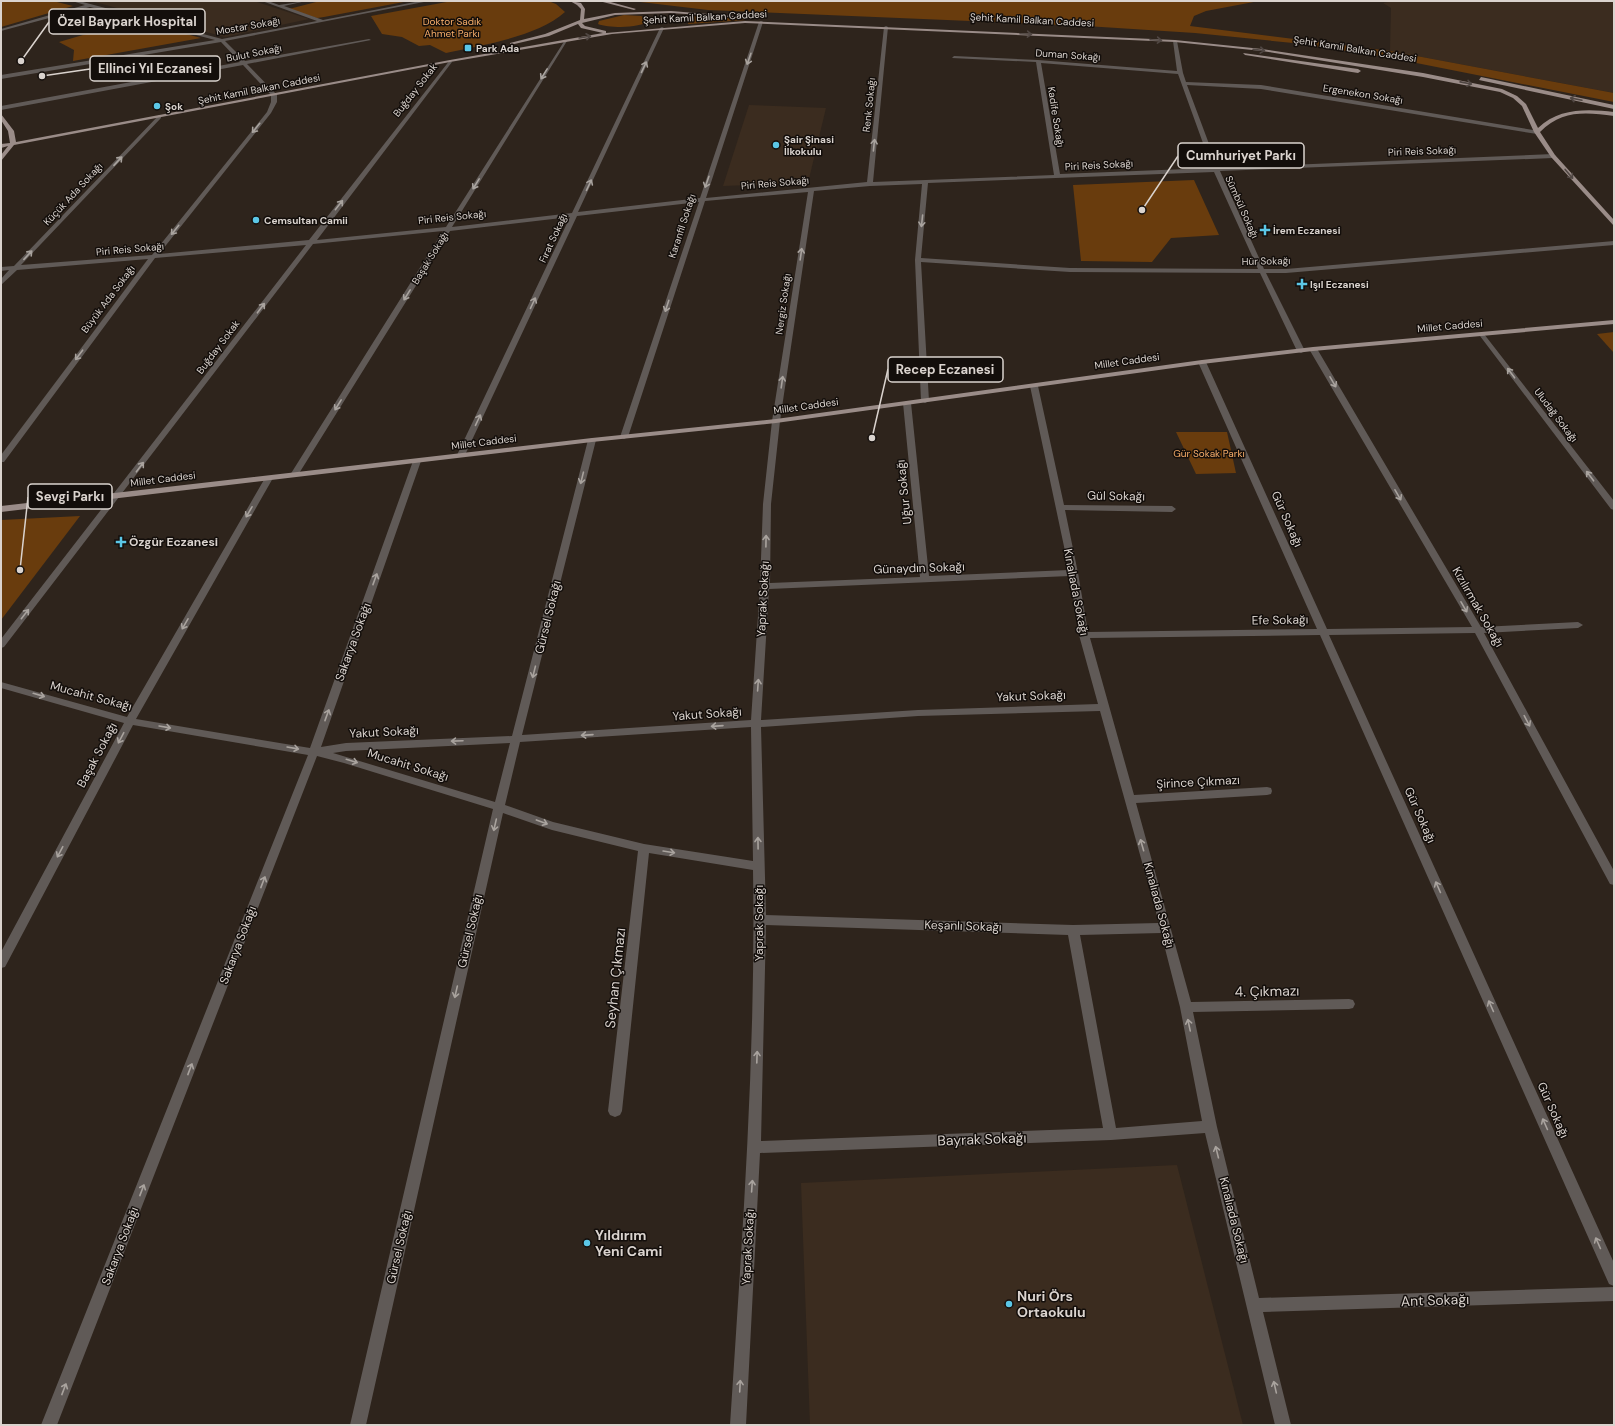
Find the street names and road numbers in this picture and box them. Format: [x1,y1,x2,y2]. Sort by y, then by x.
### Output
street label: Şehit Kamil Balkan Caddesi [643,7,767,27]
street label: Şehit Kamil Balkan Caddesi [970,10,1094,30]
street label: Mostar Sokağı [215,14,281,38]
street label: Şehit Kamil Balkan Caddesi [1293,33,1417,65]
street label: Bulut Sokağı [225,41,283,65]
street label: Duman Sokağı [1035,46,1101,64]
street label: Buğday Sokak [390,61,440,119]
street label: Şehit Kamil Balkan Caddesi [197,71,321,107]
street label: Renk Sokağı [860,77,878,133]
street label: Ergenekon Sokağı [1322,81,1404,107]
street label: Kadife Sokağı [1045,86,1067,148]
street label: Piri Reis Sokağı [1388,143,1456,159]
street label: Piri Reis Sokağı [1065,157,1133,173]
street label: Küçük Ada Sokağı [41,160,105,228]
street label: Piri Reis Sokağı [740,174,810,192]
street label: Sümbül Sokağı [1222,174,1262,240]
street label: Karanfil Sokağı [666,192,698,260]
street label: Piri Reis Sokağı [417,207,487,227]
street label: Fırat Sokağı [536,211,570,265]
street label: Başak Sokağı [409,229,451,287]
street label: Piri Reis Sokağı [95,240,165,258]
street label: Hür Sokağı [1241,254,1291,268]
street label: Büyük Ada Sokağı [78,263,138,335]
street label: Nergiz Sokağı [772,273,794,335]
street label: Buğday Sokak [194,317,242,377]
street label: Millet Caddesi [1417,317,1483,335]
street label: Millet Caddesi [1094,350,1160,372]
street label: Uludağ Sokağı [1531,385,1581,445]
street label: Millet Caddesi [773,395,839,417]
street label: Millet Caddesi [451,432,517,452]
street label: Uğur Sokağı [893,459,915,525]
street label: Millet Caddesi [130,469,196,489]
street label: Gül Sokağı [1087,487,1145,505]
street label: Gür Sokağı [1268,489,1306,549]
street label: Kınalıada Sokağı [1060,547,1092,637]
street label: Günaydın Sokağı [873,558,965,578]
street label: Yaprak Sokağı [753,560,773,638]
street label: Kızılırmak Sokağı [1449,564,1507,650]
street label: Gürsel Sokağı [531,579,565,655]
street label: Sakarya Sokağı [331,601,375,683]
street label: Efe Sokağı [1252,612,1308,628]
street label: Mucahit Sokağı [48,677,134,715]
street label: Yakut Sokağı [996,687,1066,705]
street label: Yakut Sokağı [672,704,742,724]
street label: Başak Sokağı [73,720,121,790]
street label: Yakut Sokağı [349,722,419,742]
street label: Mucahit Sokağı [365,745,451,785]
street label: Şirince Çıkmazı [1156,772,1240,792]
street label: Gür Sokağı [1401,785,1439,845]
street label: Kınalıada Sokağı [1140,860,1178,950]
street label: Yaprak Sokağı [751,885,767,961]
street label: Gürsel Sokağı [454,893,486,969]
street label: Sakarya Sokağı [216,904,260,986]
street label: Keşanlı Sokağı [924,917,1002,935]
street label: Seyhan Çıkmazı [601,927,629,1029]
street label: 4. Çıkmazı [1234,981,1300,1001]
street label: Gür Sokağı [1534,1080,1572,1140]
street label: Bayrak Sokağı [937,1128,1027,1150]
street label: Kınalıada Sokağı [1216,1175,1252,1265]
street label: Sakarya Sokağı [98,1205,142,1287]
street label: Yaprak Sokağı [738,1208,758,1286]
street label: Gürsel Sokağı [383,1209,415,1285]
street label: Ant Sokağı [1400,1290,1470,1310]

